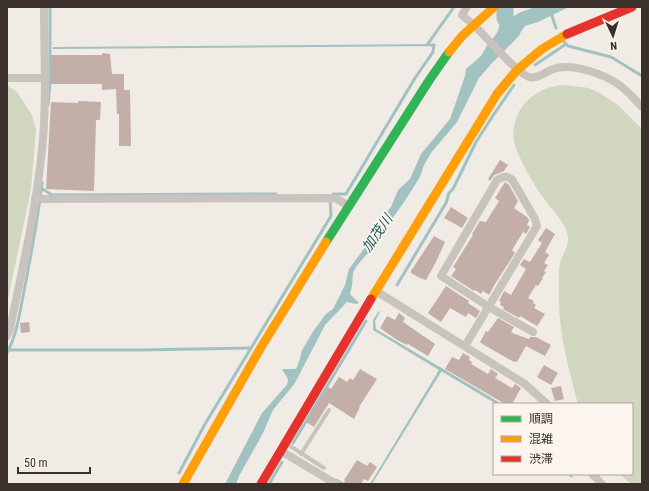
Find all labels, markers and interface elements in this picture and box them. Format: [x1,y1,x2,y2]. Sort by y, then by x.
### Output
north arrow [593,16,633,56]
text: N [610,39,617,52]
water label: 加茂川 [358,210,397,255]
legend [493,403,633,475]
text: 順調 [529,412,553,426]
text: 混雑 [529,432,553,446]
scale bar [18,449,90,475]
text: 渋滞 [529,452,553,466]
text: 50 m [24,456,48,470]

